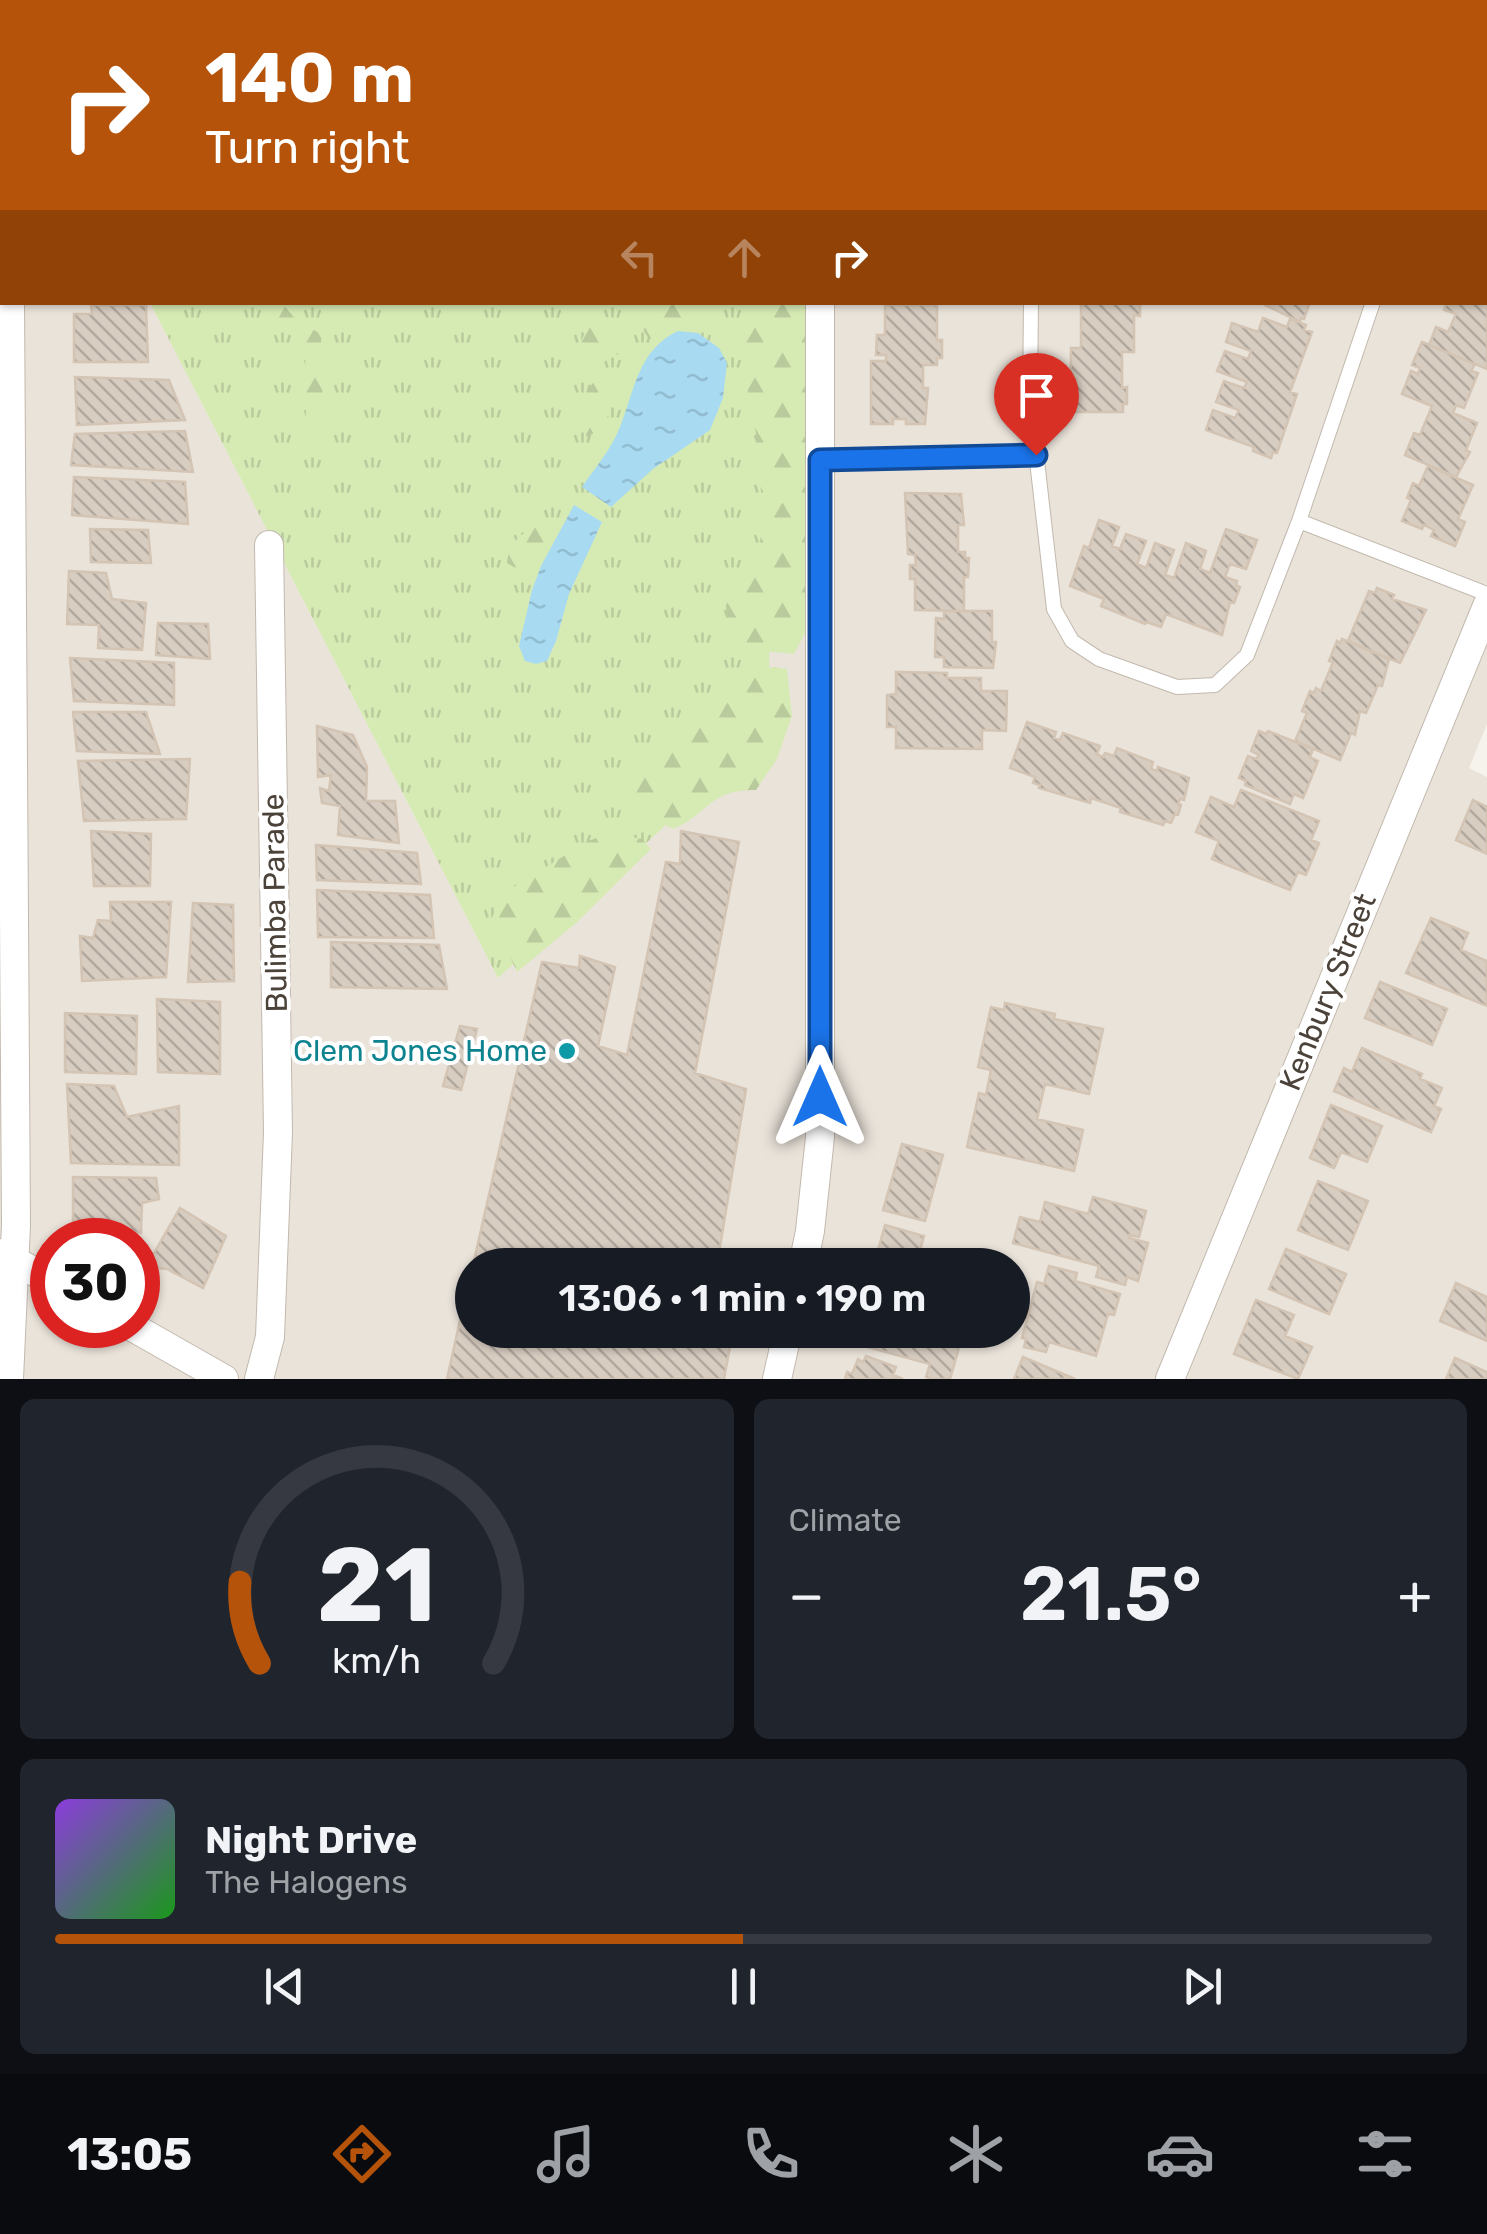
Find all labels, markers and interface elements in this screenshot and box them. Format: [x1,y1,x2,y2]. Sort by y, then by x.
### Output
text: 140 m [205,37,414,120]
icon: right [40,40,170,170]
text: Turn right [205,121,409,174]
icon: left [612,230,667,285]
icon: ahead [717,230,772,285]
icon: right [822,230,877,285]
pin [994,353,1079,456]
icon: arrive [1009,368,1064,423]
street label: Bulimba Parade [255,793,295,1013]
street label: Kenbury Street [1272,888,1384,1096]
place label: Clem Jones Home [293,1033,547,1069]
marker: Clem Jones Home [556,1040,578,1062]
position arrow [768,1045,872,1149]
speed limit sign: 30 [30,1218,160,1348]
text: 13:06 · 1 min · 190 m [559,1275,926,1321]
text: Climate [789,1501,902,1539]
text: 21 [317,1524,436,1647]
text: 21.5° [1020,1550,1202,1639]
text: − [789,1563,824,1628]
text: + [1398,1563,1432,1628]
text: km/h [332,1640,421,1682]
text: Night Drive [205,1817,417,1863]
text: The Halogens [205,1863,408,1901]
icon: previous [257,1959,312,2014]
icon: pause [716,1959,771,2014]
icon: next [1175,1959,1230,2014]
icon: directions [327,2119,397,2189]
icon: music [531,2119,601,2189]
icon: phone [736,2119,806,2189]
icon: climate [941,2119,1011,2189]
icon: car [1145,2119,1215,2189]
icon: filters [1350,2119,1420,2189]
text: 13:05 [67,2128,192,2181]

